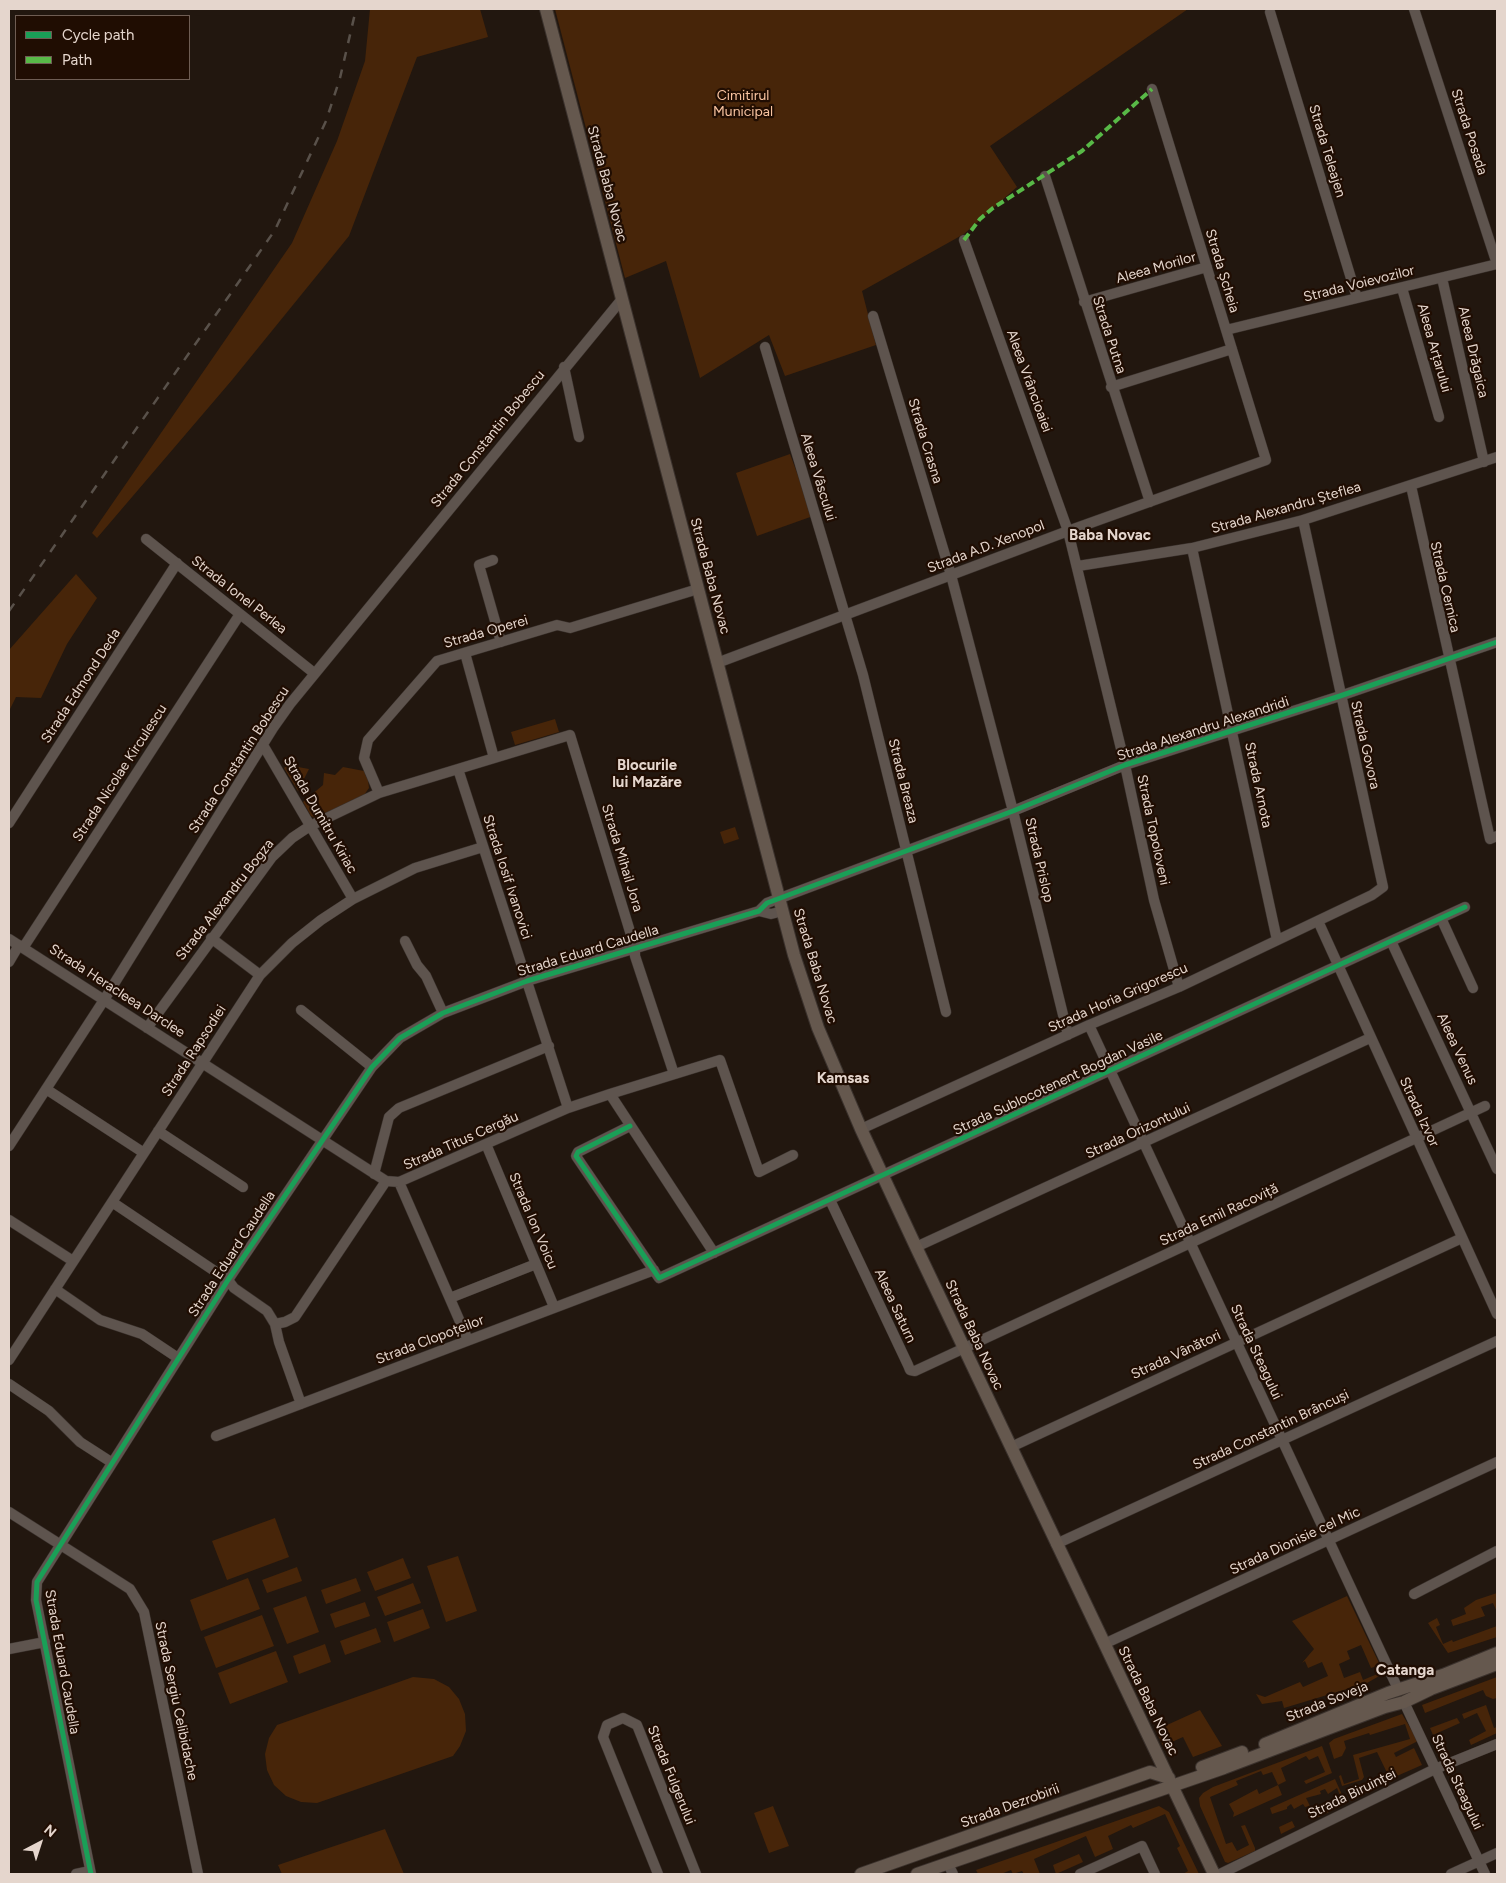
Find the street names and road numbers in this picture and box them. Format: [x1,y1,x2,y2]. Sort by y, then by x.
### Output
street label: Strada Posada [1447,87,1491,177]
street label: Strada Teleajen [1305,103,1349,199]
street label: Strada Baba Novac [583,124,631,244]
street label: Strada Șcheia [1201,227,1243,315]
street label: Aleea Morilor [1114,249,1198,287]
street label: Strada Voievozilor [1302,262,1416,306]
street label: Strada Putna [1089,294,1129,376]
street label: Aleea Arțarului [1413,302,1455,394]
street label: Aleea Drăgaica [1454,305,1492,399]
street label: Aleea Vrâncioaiei [1003,327,1055,435]
street label: Strada Constantin Bobescu [427,367,549,511]
street label: Strada Crasna [904,396,946,486]
street label: Aleea Vâscului [797,431,839,523]
street label: Strada Alexandru Șteflea [1209,479,1363,537]
street label: Strada Baba Novac [686,516,734,636]
street label: Strada A.D. Xenopol [925,517,1047,577]
street label: Strada Cernica [1426,540,1464,634]
street label: Strada Ionel Perlea [188,552,290,638]
street label: Strada Operei [442,612,530,652]
street label: Strada Edmond Deda [38,626,124,746]
street label: Strada Constantin Bobescu [185,683,293,837]
street label: Strada Alexandru Alexandridi [1115,693,1291,765]
street label: Strada Govora [1347,699,1383,791]
street label: Strada Nicolae Kirculescu [69,701,171,845]
street label: Strada Breaza [884,737,922,825]
street label: Strada Arnota [1241,741,1275,829]
street label: Strada Dumitru Kiriac [279,753,361,877]
street label: Strada Topoloveni [1133,773,1173,887]
street label: Strada Mihail Jora [598,802,646,914]
street label: Strada Iosif Ivanovici [479,813,535,941]
street label: Strada Prislop [1021,816,1057,904]
street label: Strada Alexandru Bogza [172,836,278,964]
street label: Strada Baba Novac [789,906,841,1026]
street label: Strada Eduard Caudella [515,922,661,980]
street label: Strada Heracleea Darclee [46,941,188,1041]
street label: Strada Horia Grigorescu [1046,960,1190,1036]
street label: Strada Rapsodiei [158,1002,230,1100]
street label: Aleea Venus [1433,1010,1481,1088]
street label: Strada Sublocotenent Bogdan Vasile [951,1027,1165,1139]
street label: Strada Izvor [1395,1074,1443,1150]
street label: Strada Orizontului [1083,1099,1193,1163]
street label: Strada Titus Cergău [401,1108,521,1174]
street label: Strada Ion Voicu [505,1170,561,1272]
street label: Strada Emil Racoviță [1157,1180,1281,1250]
street label: Strada Eduard Caudella [185,1188,279,1320]
street label: Aleea Saturn [871,1266,919,1346]
street label: Strada Baba Novac [941,1277,1007,1393]
street label: Strada Steagului [1227,1302,1285,1402]
street label: Strada Clopoțeilor [374,1312,486,1368]
street label: Strada Vânători [1128,1327,1224,1383]
street label: Strada Constantin Brâncuși [1190,1386,1352,1474]
street label: Strada Dionisie cel Mic [1227,1503,1363,1579]
street label: Strada Eduard Caudella [41,1588,83,1736]
street label: Strada Sergiu Celibidache [151,1620,201,1782]
street label: Strada Baba Novac [1114,1644,1182,1758]
street label: Strada Soveja [1284,1678,1370,1726]
street label: Strada Fulgerului [643,1723,699,1827]
street label: Strada Steagului [1428,1732,1486,1832]
street label: Strada Biruinței [1305,1765,1399,1823]
street label: Strada Dezrobirii [958,1780,1062,1832]

